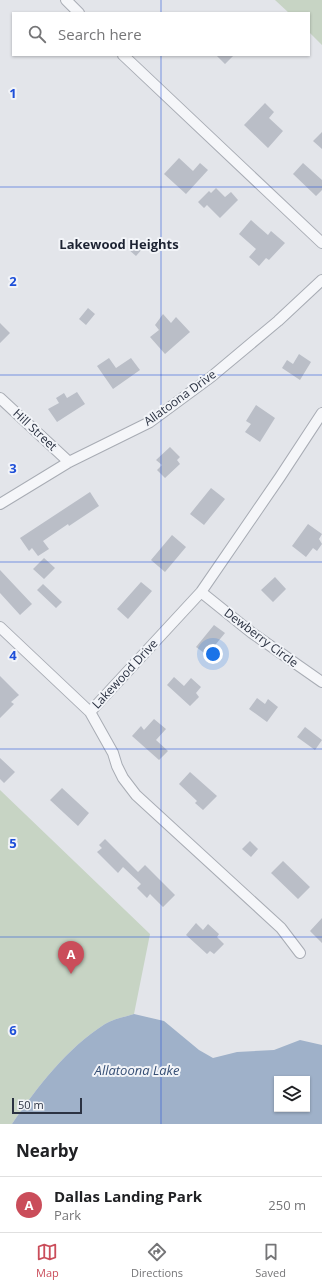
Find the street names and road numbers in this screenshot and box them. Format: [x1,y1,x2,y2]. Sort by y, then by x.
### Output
street label: Allatoona Drive [140,365,220,430]
street label: Hill Street [10,405,61,454]
street label: Dewberry Circle [221,604,302,671]
street label: Lakewood Drive [88,635,162,712]

